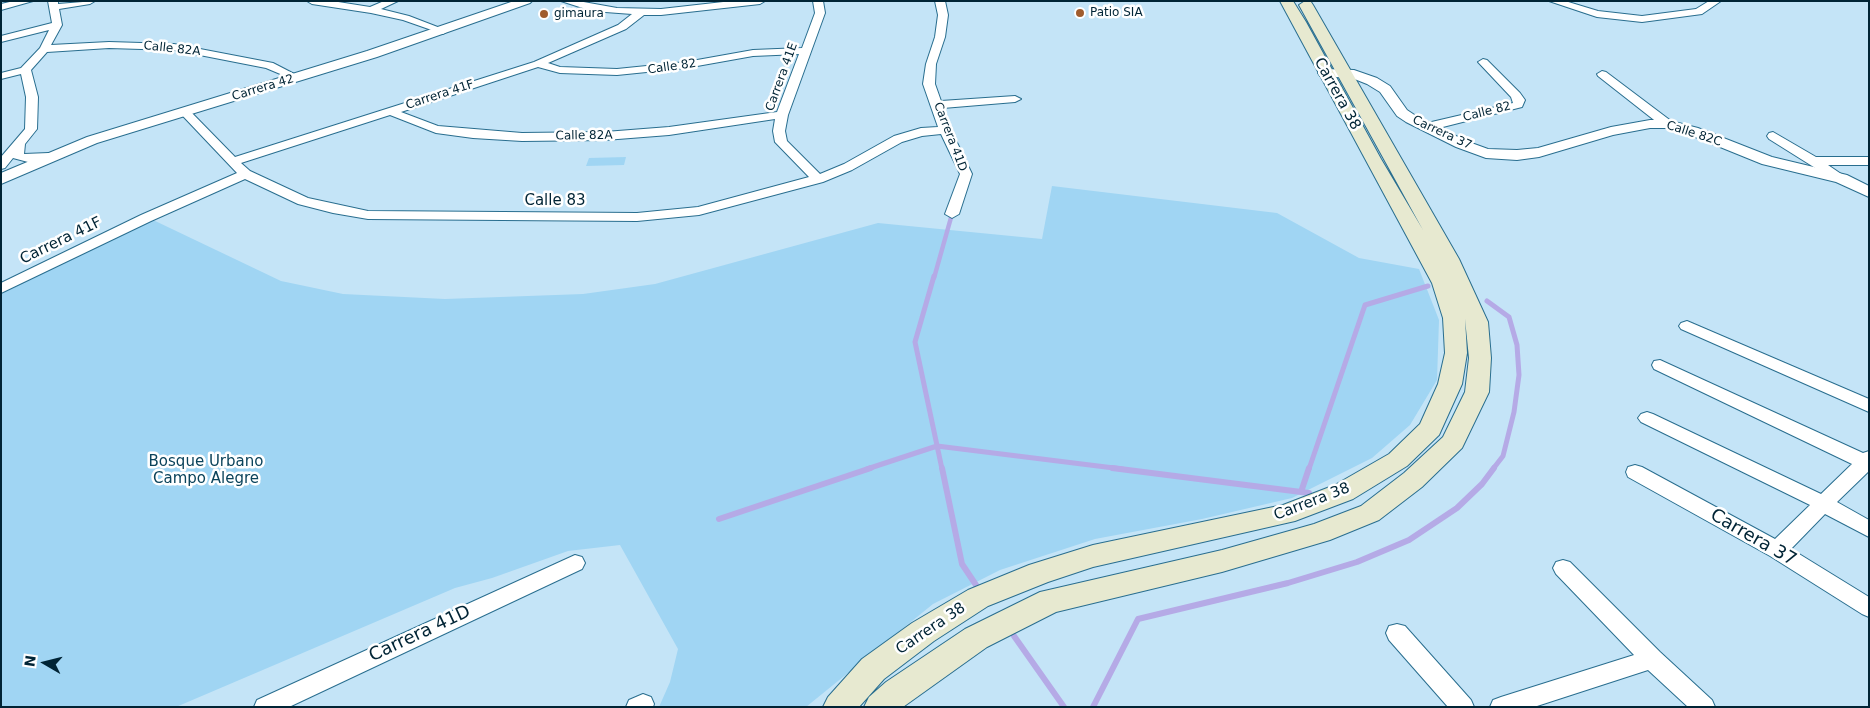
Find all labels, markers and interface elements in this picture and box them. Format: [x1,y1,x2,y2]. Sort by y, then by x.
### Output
place label: Patio SIA [1090,6,1143,20]
place label: gimaura [554,7,604,21]
marker: Patio SIA [1074,7,1086,19]
marker: gimaura [538,8,550,20]
street label: Calle 82A [143,39,201,59]
street label: Carrera 41E [763,41,801,113]
street label: Carrera 38 [1310,55,1364,133]
street label: Calle 82 [647,56,697,78]
street label: Carrera 42 [230,72,296,104]
street label: Carrera 41F [404,77,476,113]
street label: Calle 82 [1462,99,1512,125]
street label: Carrera 41D [930,100,970,174]
street label: Carrera 37 [1410,113,1474,153]
street label: Calle 82C [1665,118,1723,150]
street label: Calle 82A [555,128,613,144]
street label: Calle 83 [524,192,586,210]
street label: Carrera 41F [17,214,105,268]
park label: Bosque Urbano Campo Alegre [149,453,263,488]
street label: Carrera 38 [1272,479,1352,525]
street label: Carrera 37 [1706,505,1800,571]
street label: Carrera 38 [893,599,969,659]
street label: Carrera 41D [366,601,474,667]
north arrow [20,638,70,688]
text: N [21,654,39,668]

